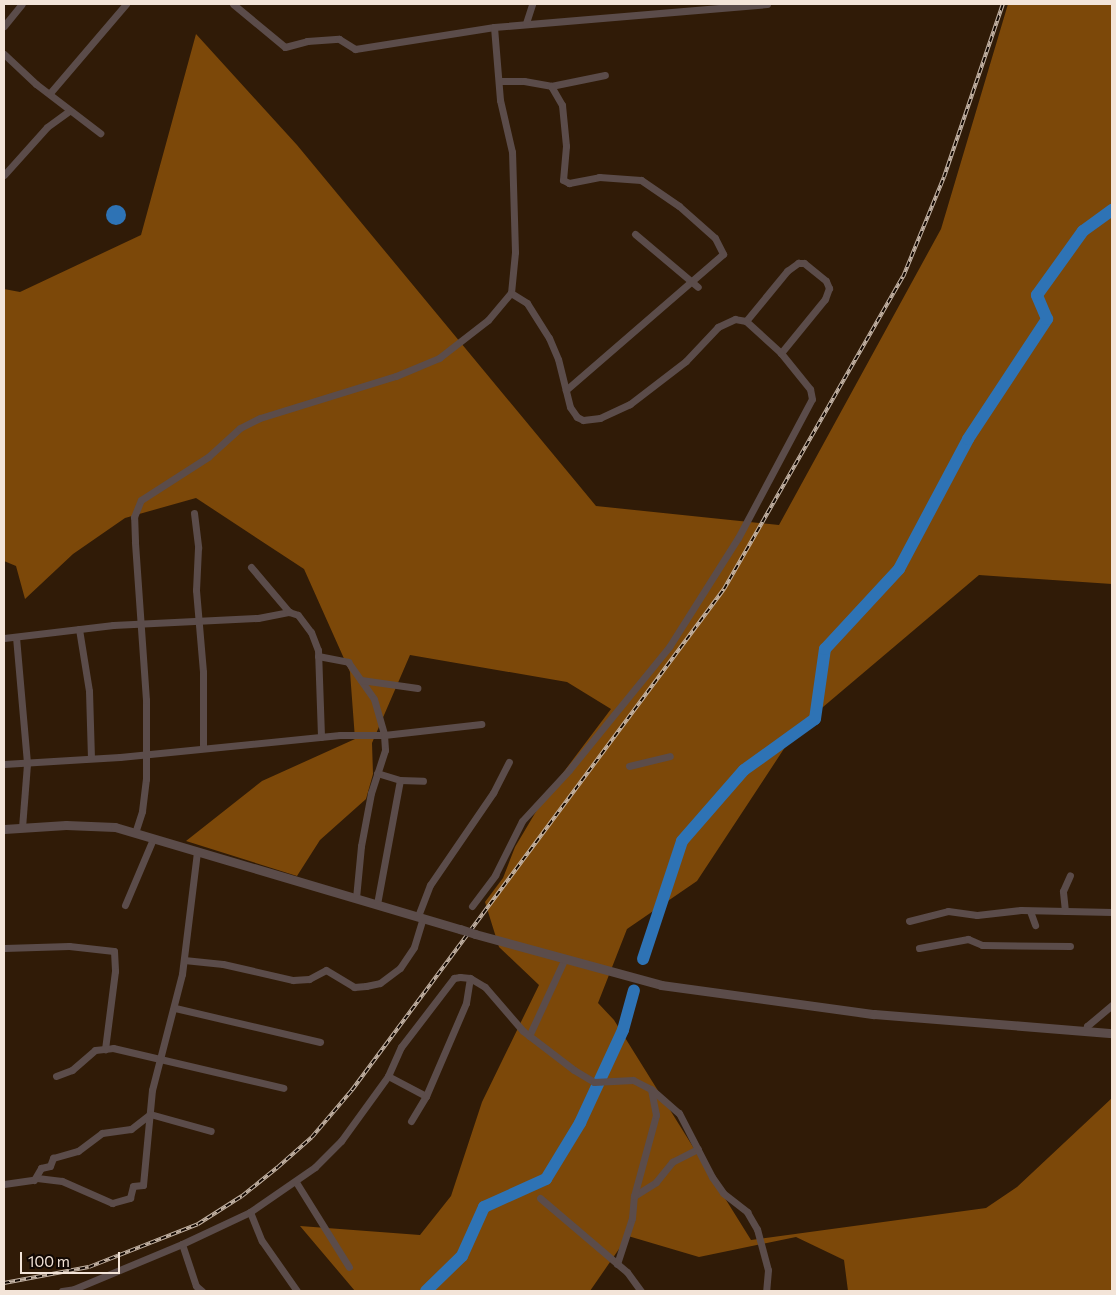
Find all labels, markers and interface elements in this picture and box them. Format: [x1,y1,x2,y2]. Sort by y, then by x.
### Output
scale bar [22,1242,122,1274]
text: 100 m [28,1252,70,1270]

